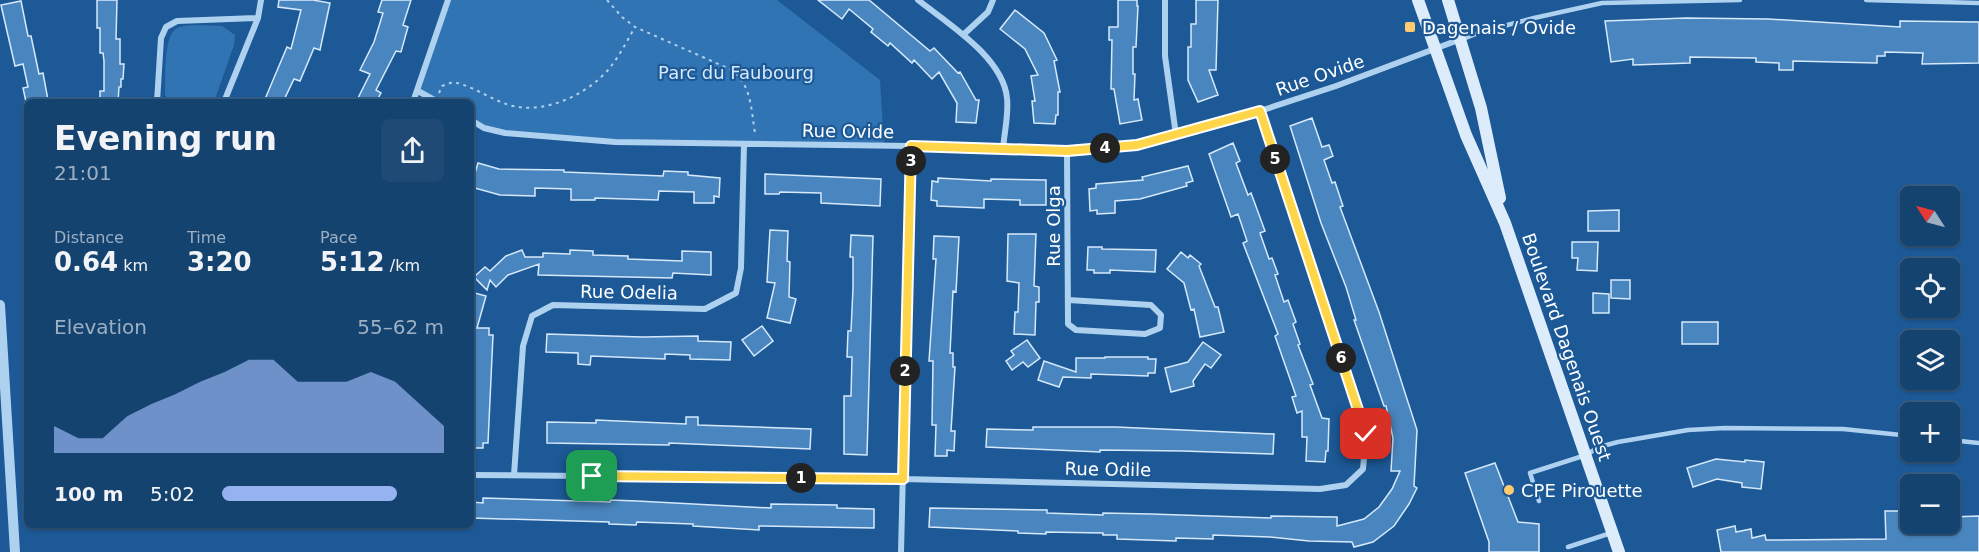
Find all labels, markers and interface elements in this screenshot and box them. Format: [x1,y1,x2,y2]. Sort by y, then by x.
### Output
place label: Dagenais / Ovide [1422,17,1576,38]
marker: Dagenais / Ovide [1403,20,1417,34]
street label: Rue Ovide [1273,50,1367,100]
park label: Parc du Faubourg [658,62,814,83]
text: Evening run [54,119,277,158]
button: share [381,119,444,182]
street label: Rue Ovide [802,120,894,142]
pin: 4 [1090,133,1120,163]
text: 4 [1099,138,1111,157]
pin: 5 [1260,144,1290,174]
pin: 3 [896,146,926,176]
text: 5 [1269,149,1281,168]
text: 3 [905,151,917,170]
text: 21:01 [54,161,112,185]
street label: Rue Olga [1043,185,1064,267]
north arrow [1900,186,1960,246]
map controls [1900,186,1960,534]
text: Distance [54,228,124,247]
text: Time [187,228,226,247]
text: Pace [320,228,357,247]
street label: Boulevard Dagenais Ouest [1518,230,1616,464]
text: 0.64 [54,247,118,277]
text: 3:20 [187,247,252,277]
text: 5:12 [320,247,385,277]
text: km [118,256,148,275]
text: /km [385,256,420,275]
button: locate [1900,258,1960,318]
street label: Rue Odelia [580,281,678,303]
text: Elevation [54,315,147,339]
text: 55–62 m [357,315,444,339]
button: layers [1900,330,1960,390]
pin: 6 [1326,343,1356,373]
text: 6 [1335,348,1347,367]
pin: 2 [890,356,920,386]
text: 2 [899,361,911,380]
button: + [1900,402,1960,462]
pin [1340,408,1391,459]
icon: check [1349,417,1382,450]
pin [566,450,617,501]
street label: Rue Odile [1065,458,1151,480]
icon: arrive [575,459,608,492]
pin: 1 [786,463,816,493]
text: 1 [795,468,807,487]
button: − [1900,474,1960,534]
place label: CPE Pirouette [1521,480,1643,501]
text: 100 m [54,482,124,506]
text: 5:02 [150,482,195,506]
marker: CPE Pirouette [1502,483,1516,497]

